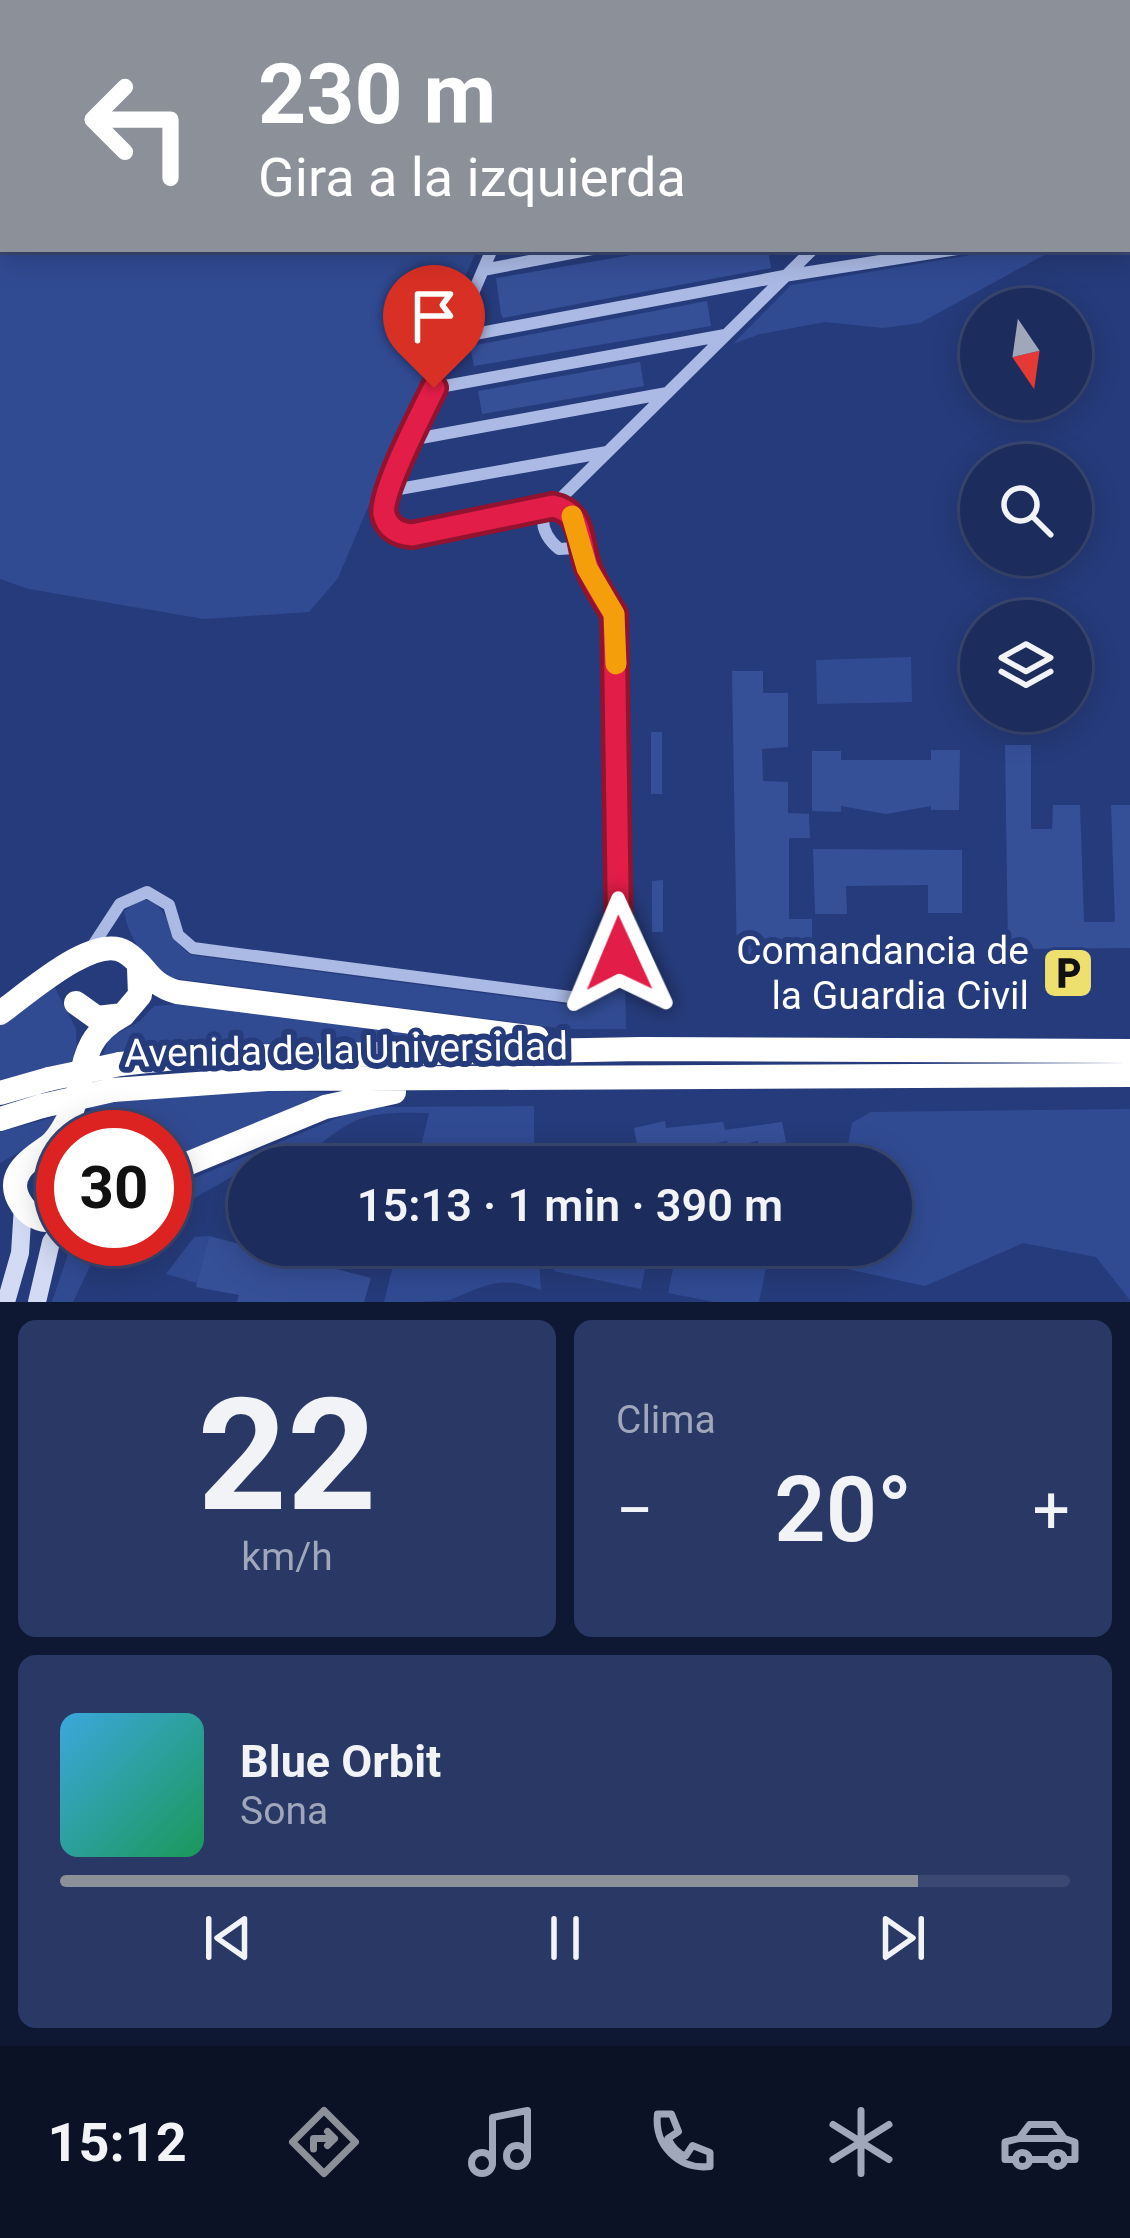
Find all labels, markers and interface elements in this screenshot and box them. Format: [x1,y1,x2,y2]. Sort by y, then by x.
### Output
text: 230 m [258,45,496,144]
icon: left [60,48,216,204]
text: Gira a la izquierda [258,146,686,209]
pin [383,265,485,388]
icon: arrive [401,283,467,349]
north arrow [960,288,1092,420]
map controls [960,288,1092,732]
button: search [960,444,1092,576]
button: layers [960,600,1092,732]
position arrow [556,891,682,1017]
place label: Comandancia de la Guardia Civil [736,928,1029,1019]
parking icon: Comandancia de la Guardia Civil [1040,945,1096,1001]
street label: Avenida de la Universidad [124,1023,568,1077]
speed limit sign: 30 [36,1110,192,1266]
text: 15:13 · 1 min · 390 m [357,1179,783,1232]
text: 22 [197,1364,377,1547]
text: Clima [616,1397,716,1443]
text: 20° [774,1458,912,1563]
text: − [616,1472,654,1549]
text: + [1033,1472,1070,1549]
text: km/h [241,1534,333,1580]
text: Blue Orbit [240,1735,441,1788]
text: Sona [240,1788,328,1834]
icon: previous [195,1905,261,1971]
icon: pause [532,1905,598,1971]
icon: next [869,1905,935,1971]
icon: directions [282,2100,366,2184]
icon: music [461,2100,545,2184]
icon: phone [640,2100,724,2184]
icon: climate [819,2100,903,2184]
icon: car [998,2100,1082,2184]
text: 15:12 [48,2111,187,2174]

